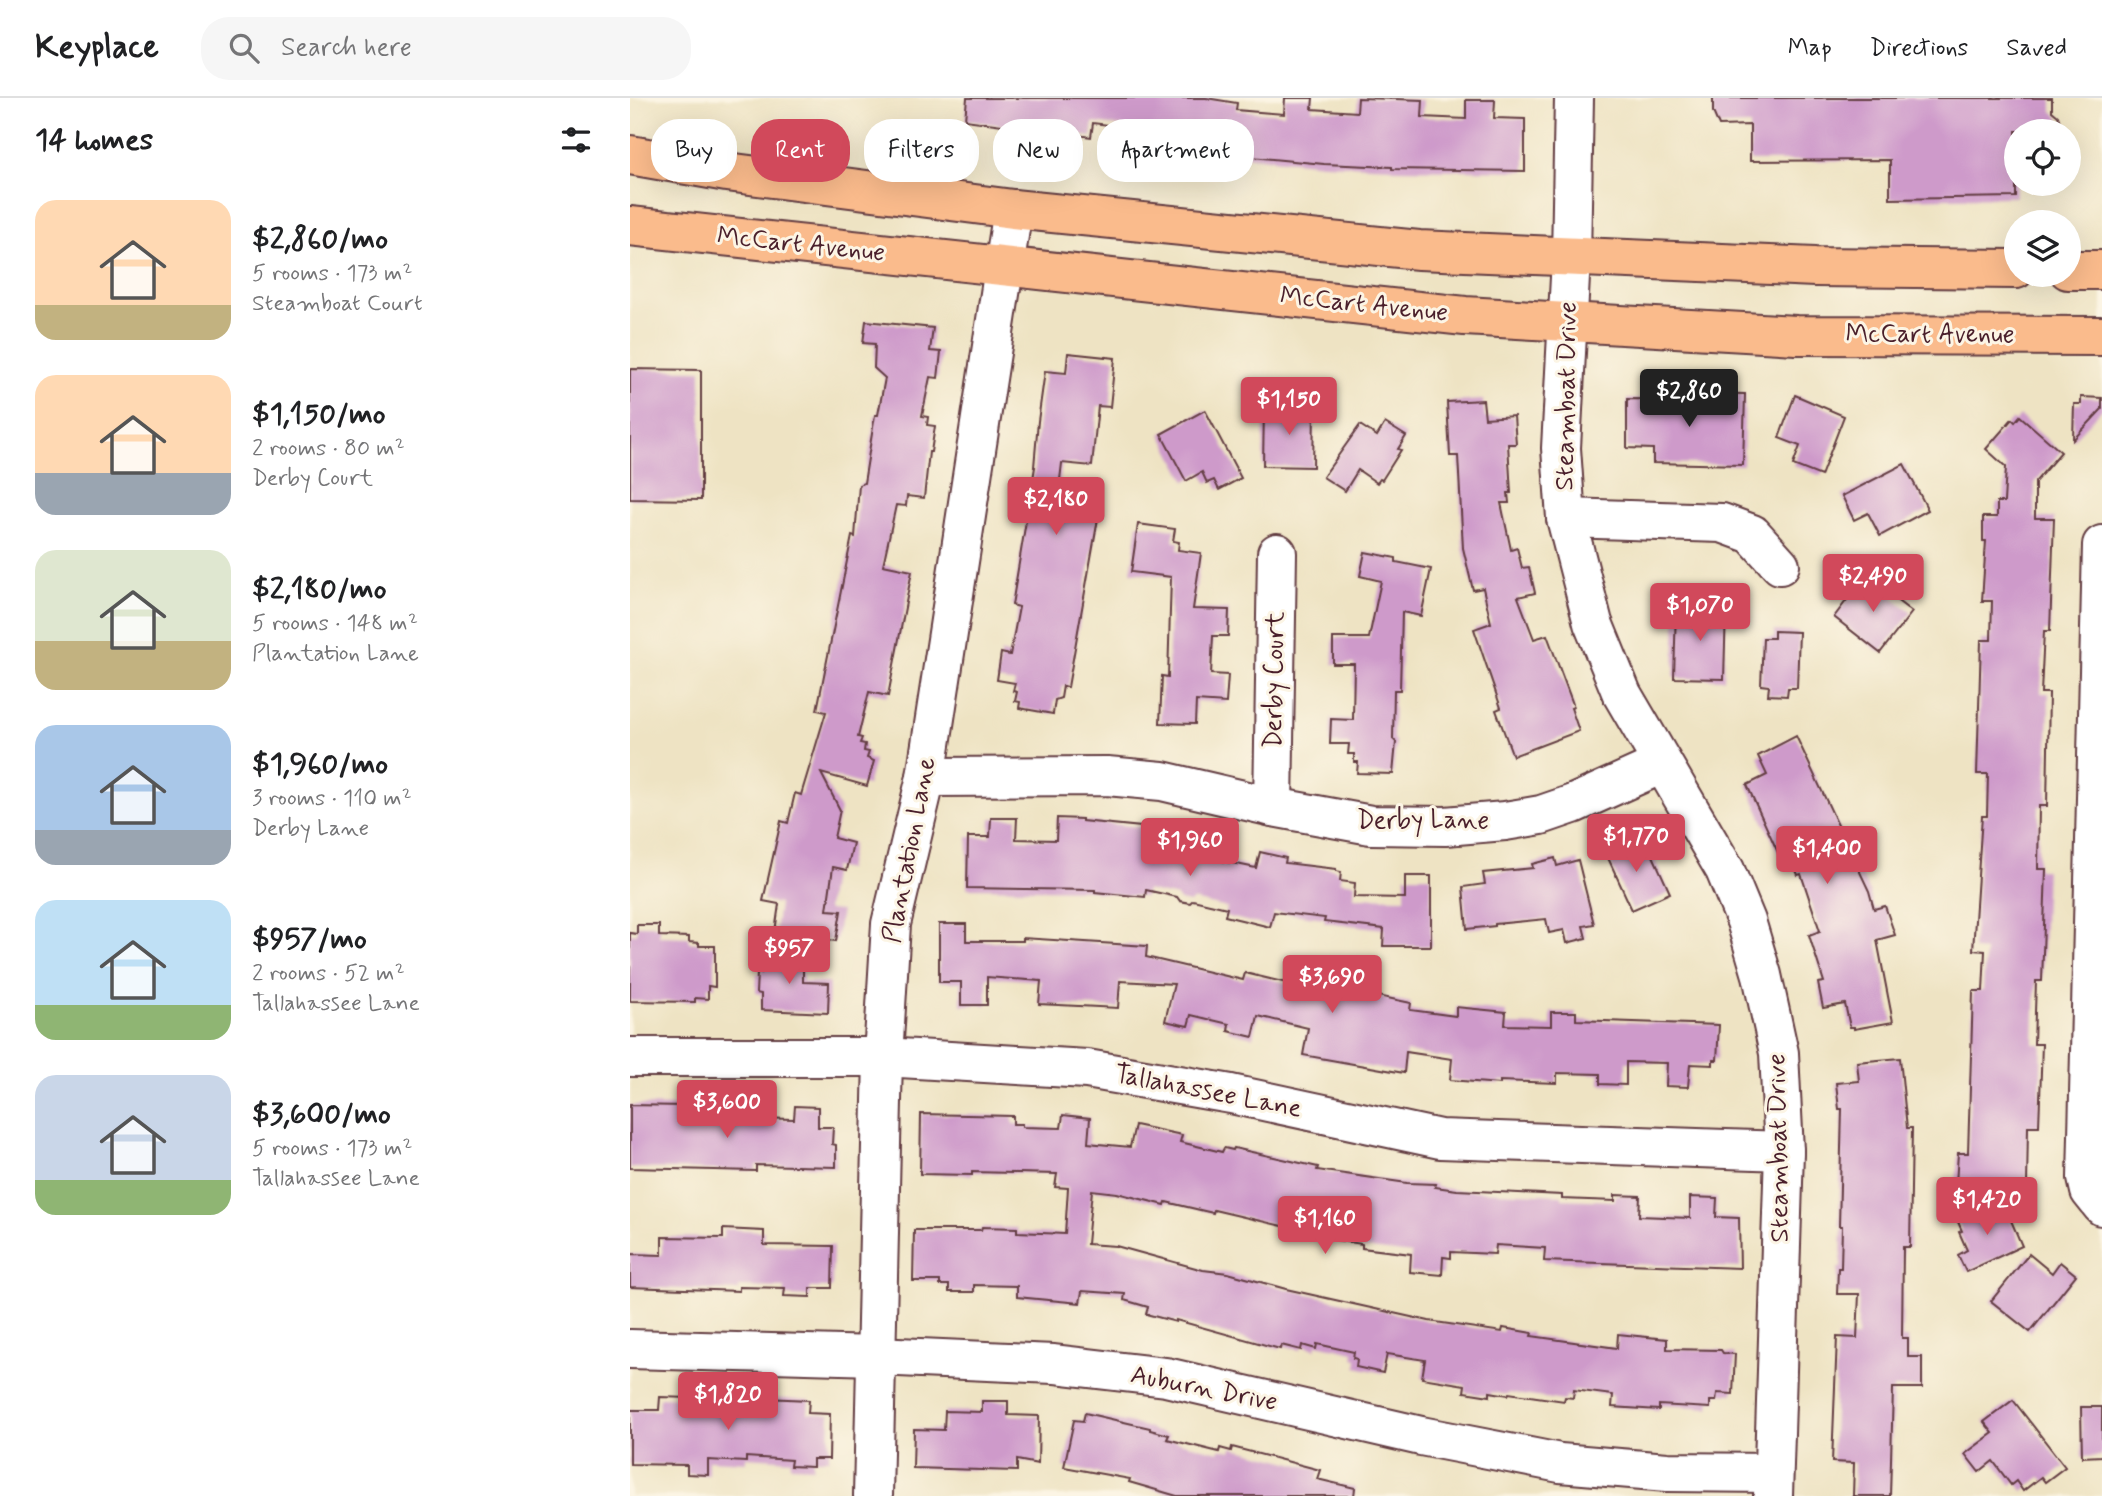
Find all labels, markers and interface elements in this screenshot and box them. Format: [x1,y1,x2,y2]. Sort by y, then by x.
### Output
search box [201,17,691,80]
text: Keyplace [35,26,159,70]
icon: search [225,29,263,67]
text: Search here [281,31,412,65]
text: Map [1788,33,1832,64]
text: Directions [1870,33,1968,64]
text: Saved [2006,33,2067,64]
chip: Buy [651,119,737,182]
chip: Rent [751,119,850,182]
chip: Filters [864,119,979,182]
chip: New [993,119,1083,182]
chip: Apartment [1097,119,1254,182]
map controls [2004,119,2081,287]
button: locate [2004,119,2081,196]
text: 14 homes [35,121,153,160]
icon: filters [557,121,595,159]
button: layers [2004,210,2081,287]
street label: McCart Avenue [715,219,887,271]
text: $2,860/mo [252,220,388,259]
icon: home [91,228,175,312]
text: 5 rooms · 173 m² [252,259,412,289]
street label: McCart Avenue [1278,279,1450,331]
text: Steamboat Court [252,289,423,319]
street label: Steamboat Drive [1548,301,1586,491]
street label: McCart Avenue [1846,318,2014,352]
pin: $2,860 [1632,370,1746,429]
text: $2,860 [1656,377,1722,407]
pin: $1,150 [1232,378,1346,437]
text: $1,150 [1257,385,1321,415]
text: $1,150/mo [252,395,386,434]
icon: home [91,403,175,487]
text: 2 rooms · 80 m² [252,434,405,464]
text: Derby Court [252,464,373,494]
pin: $2,180 [999,478,1113,537]
text: $2,180 [1024,485,1088,515]
pin: $2,490 [1816,554,1930,614]
text: $2,490 [1839,562,1907,592]
text: $2,180/mo [252,570,387,609]
icon: home [91,578,175,662]
pin: $1,070 [1643,584,1757,643]
text: $1,070 [1666,591,1734,621]
text: 5 rooms · 148 m² [252,609,418,639]
street label: Derby Court [1257,611,1293,749]
text: Plantation Lane [252,639,419,669]
text: $1,960/mo [252,745,388,784]
icon: home [91,753,175,837]
street label: Plantation Lane [875,754,945,946]
text: 3 rooms · 110 m² [252,784,412,814]
street label: Derby Lane [1357,804,1489,838]
text: Derby Lane [252,814,369,844]
pin: $1,770 [1579,814,1693,874]
pin: $1,960 [1133,818,1247,878]
text: $1,770 [1603,822,1669,852]
text: $1,960 [1157,826,1223,856]
pin: $1,400 [1770,826,1884,886]
text: $1,400 [1792,834,1862,864]
text: $957/mo [252,920,367,959]
pin: $957 [748,926,830,986]
icon: home [91,928,175,1012]
text: $957 [764,934,814,964]
pin: $3,690 [1275,956,1389,1015]
text: 2 rooms · 52 m² [252,959,405,989]
text: $3,690 [1299,963,1365,993]
text: Tallahassee Lane [252,989,420,1019]
street label: Steamboat Drive [1760,1053,1798,1243]
street label: Tallahassee Lane [1112,1057,1305,1127]
pin: $3,600 [670,1080,784,1140]
text: $3,600 [693,1088,761,1118]
text: $3,600/mo [252,1095,391,1134]
icon: home [91,1103,175,1187]
text: 5 rooms · 173 m² [252,1134,412,1164]
text: Tallahassee Lane [252,1164,420,1194]
pin: $1,420 [1930,1178,2044,1237]
text: $1,420 [1952,1185,2022,1215]
pin: $1,160 [1268,1196,1382,1256]
text: $1,160 [1294,1204,1356,1234]
street label: Auburn Drive [1128,1358,1280,1420]
pin: $1,820 [671,1372,785,1432]
text: $1,820 [694,1380,762,1410]

